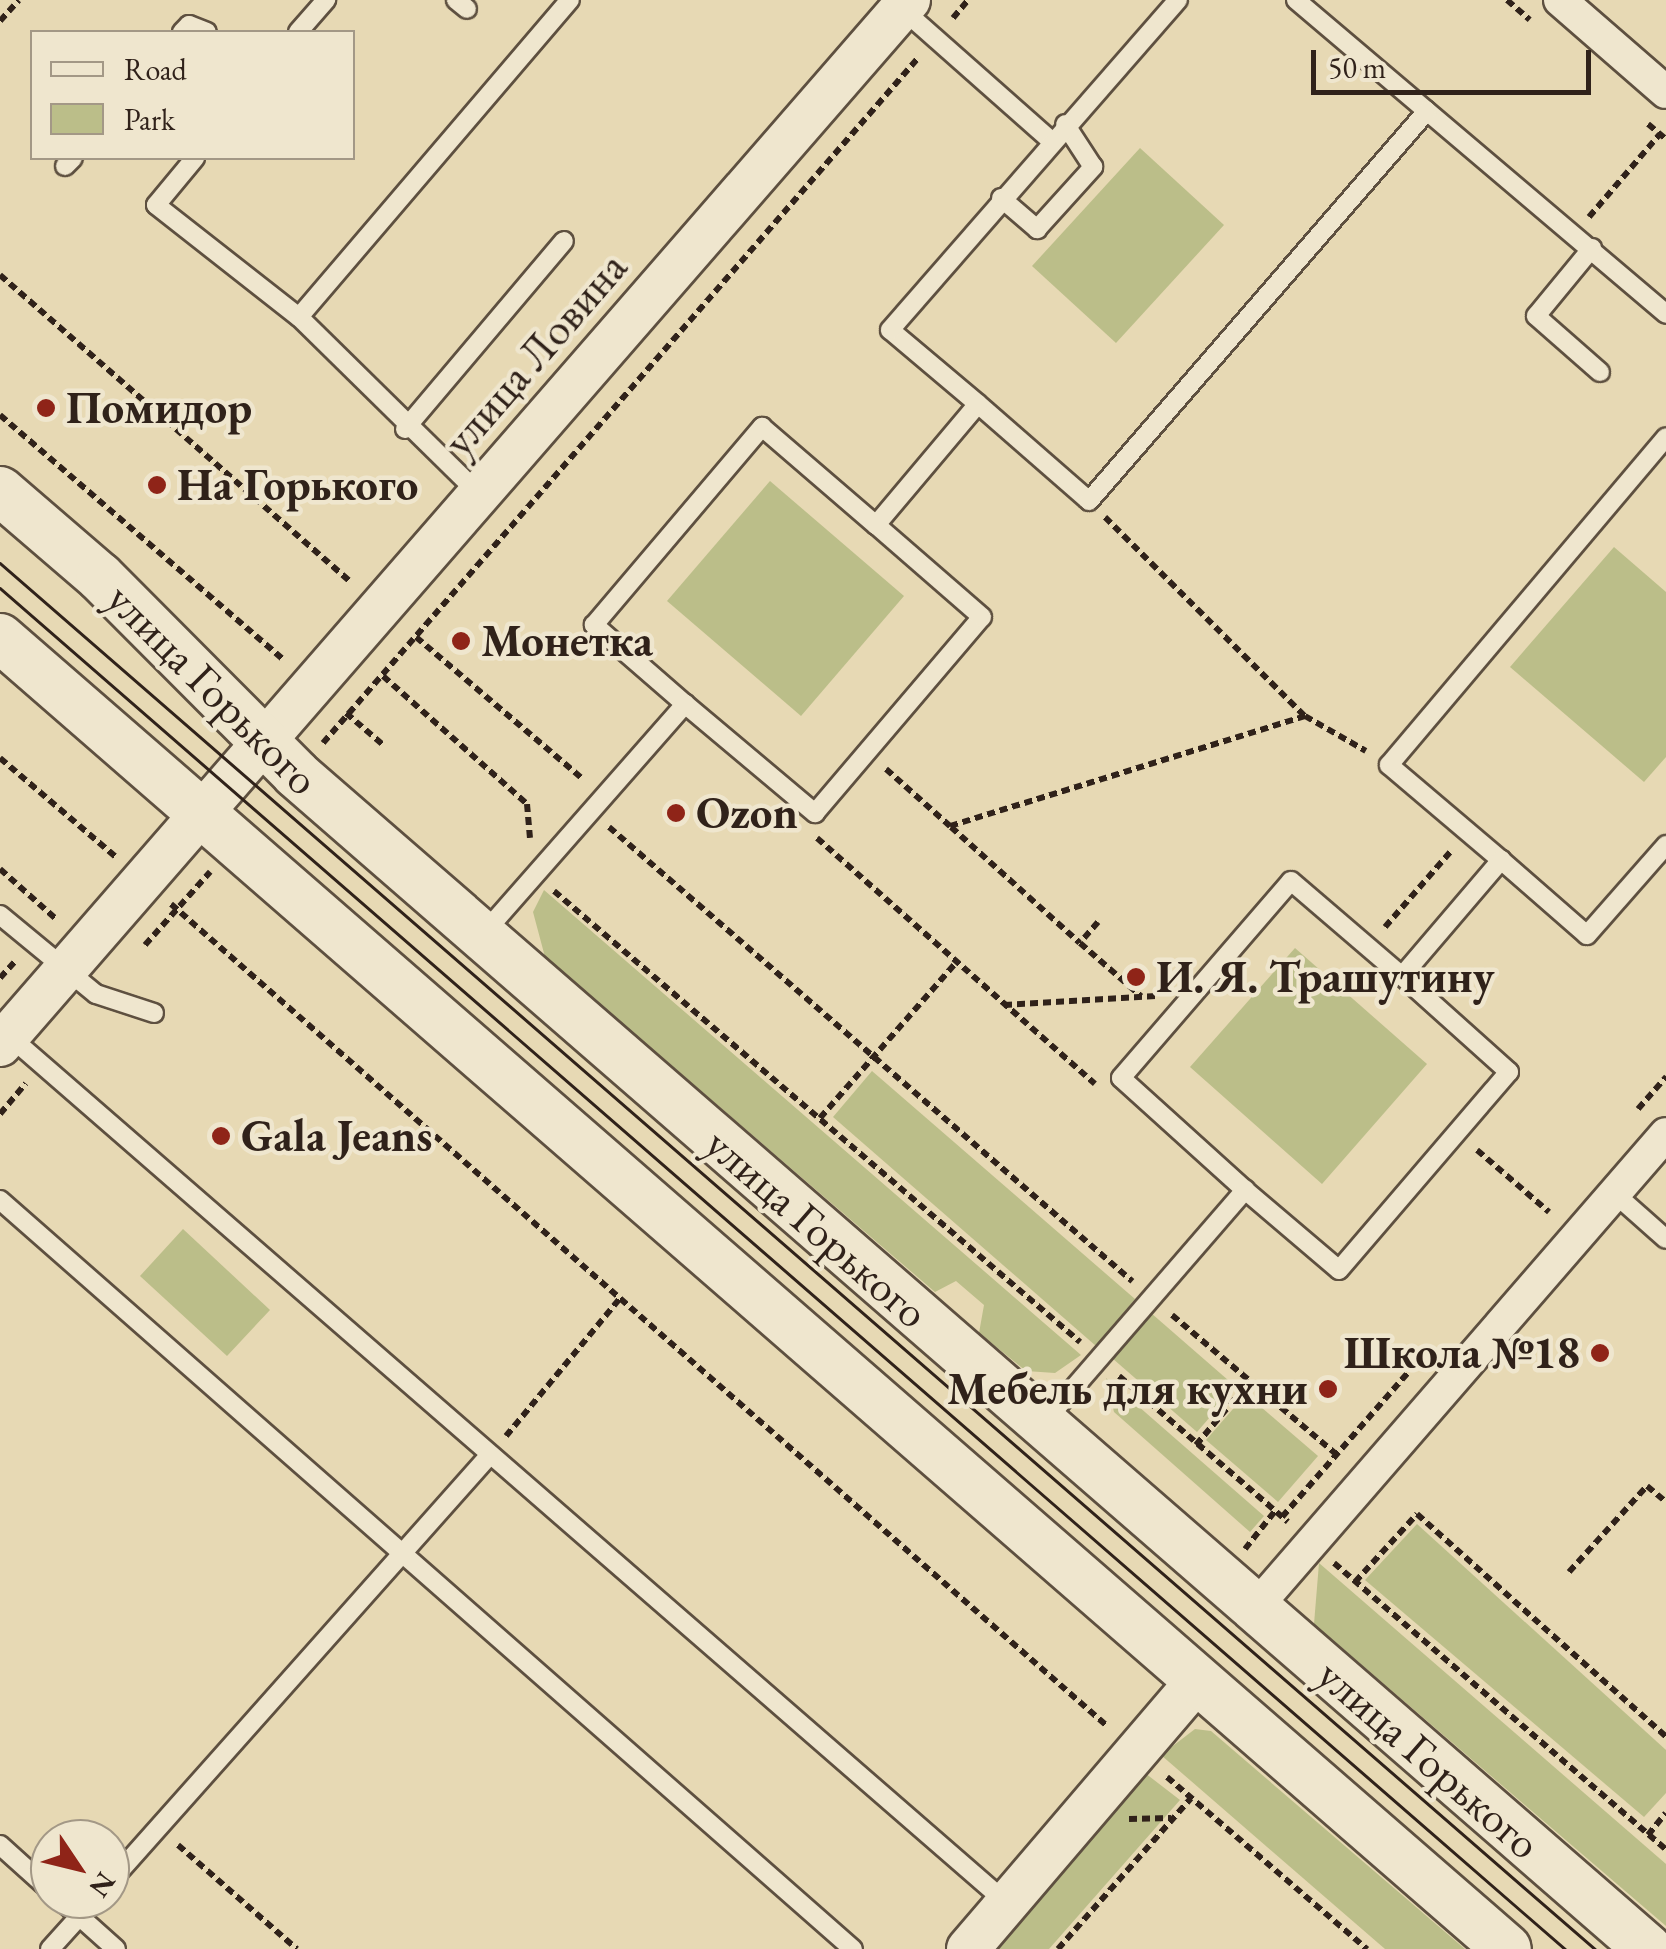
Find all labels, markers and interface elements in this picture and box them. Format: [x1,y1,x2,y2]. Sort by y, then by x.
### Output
legend [30,30,355,160]
scale bar [1316,30,1596,92]
text: 50 m [1328,48,1386,87]
text: Road [124,50,187,89]
text: Park [124,100,175,139]
street label: улица Ловина [432,241,638,467]
place label: Помидор [66,381,252,435]
marker: Помидор [35,397,57,419]
place label: На Горького [177,458,418,512]
marker: На Горького [146,474,168,496]
street label: улица Горького [96,572,330,806]
place label: Монетка [481,614,653,668]
marker: Монетка [450,630,472,652]
place label: Ozon [696,786,798,840]
marker: Ozon [665,802,687,824]
place label: И. Я. Трашутину [1156,950,1494,1004]
marker: И. Я. Трашутину [1125,966,1147,988]
place label: Gala Jeans [241,1109,433,1163]
street label: улица Горького [695,1117,939,1339]
marker: Gala Jeans [210,1125,232,1147]
place label: Школа №18 [1344,1326,1580,1380]
marker: Школа №18 [1589,1342,1611,1364]
place label: Мебель для кухни [947,1362,1308,1416]
marker: Мебель для кухни [1317,1378,1339,1400]
street label: улица Горького [1307,1648,1551,1870]
north arrow [30,1819,130,1919]
text: N [82,1865,124,1905]

